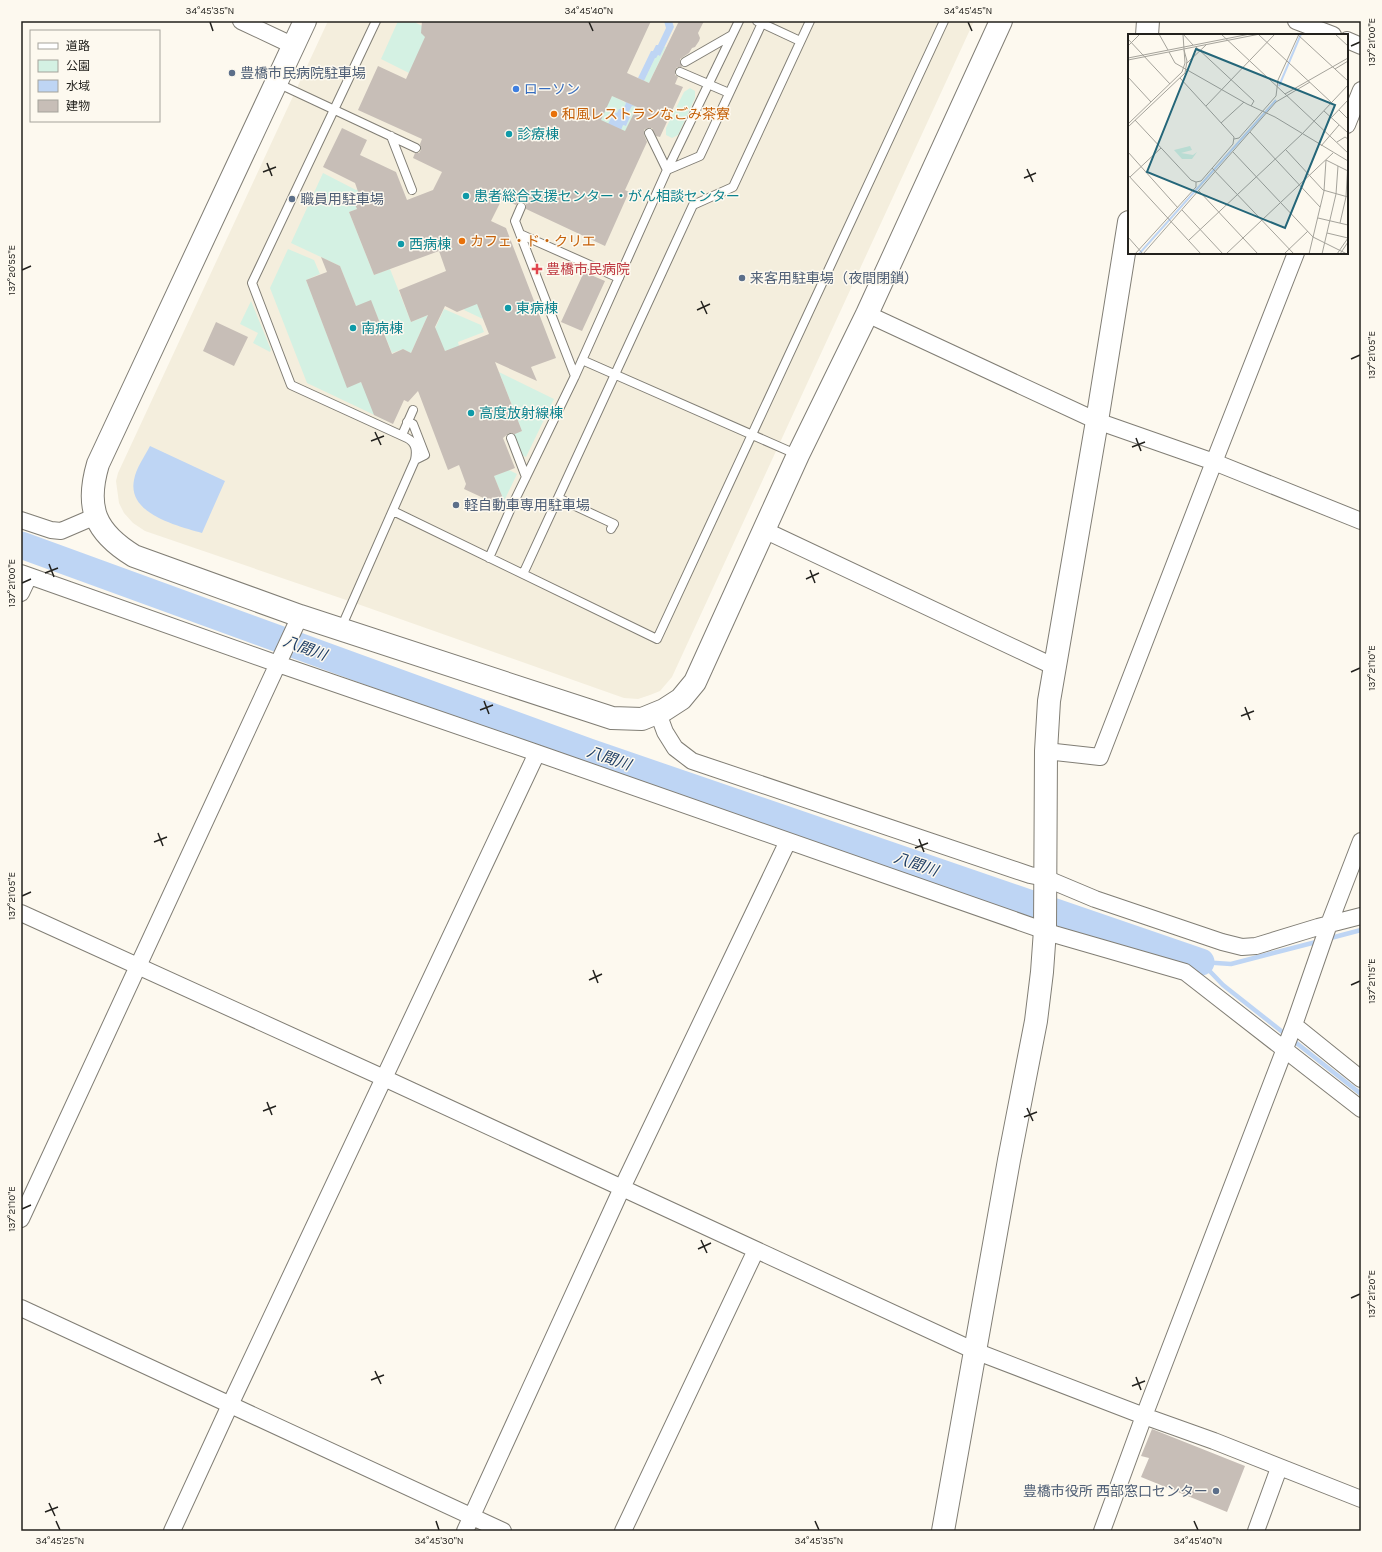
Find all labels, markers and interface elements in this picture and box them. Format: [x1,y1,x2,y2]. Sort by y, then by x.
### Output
text: 34°45'35"N [186,5,234,17]
text: 34°45'40"N [565,5,613,17]
text: 34°45'45"N [944,5,992,17]
text: 137°21'00"E [1366,18,1378,66]
legend [30,30,160,122]
inset map [1128,34,1348,254]
text: 道路 [66,39,90,53]
text: 公園 [66,59,90,73]
place label: 豊橋市民病院駐車場 [240,65,366,82]
marker: 豊橋市民病院駐車場 [227,68,237,78]
text: 水域 [66,79,90,93]
place label: ローソン [524,81,580,98]
marker: ローソン [511,84,521,94]
text: 建物 [66,99,90,113]
place label: 和風レストランなごみ茶寮 [562,106,730,123]
marker: 和風レストランなごみ茶寮 [549,109,559,119]
place label: 診療棟 [517,126,559,143]
marker: 診療棟 [504,129,514,139]
place label: 患者総合支援センター・がん相談センター [474,188,740,205]
place label: 職員用駐車場 [300,191,384,208]
marker: 患者総合支援センター・がん相談センター [461,191,471,201]
marker: 職員用駐車場 [287,194,297,204]
place label: カフェ・ド・クリエ [470,233,596,250]
place label: 西病棟 [409,236,451,253]
marker: カフェ・ド・クリエ [457,236,467,246]
marker: 西病棟 [396,239,406,249]
text: 137°20'55"E [6,245,18,295]
place label: 豊橋市民病院 [546,261,630,278]
marker: 豊橋市民病院 [531,263,543,275]
place label: 来客用駐車場（夜間閉鎖） [750,270,918,287]
marker: 来客用駐車場（夜間閉鎖） [737,273,747,283]
place label: 東病棟 [516,300,558,317]
marker: 東病棟 [503,303,513,313]
place label: 南病棟 [361,320,403,337]
marker: 南病棟 [348,323,358,333]
text: 137°21'05"E [1366,331,1378,379]
place label: 高度放射線棟 [479,405,563,422]
marker: 高度放射線棟 [466,408,476,418]
place label: 軽自動車専用駐車場 [464,497,590,514]
marker: 軽自動車専用駐車場 [451,500,461,510]
text: 137°21'00"E [6,559,18,607]
water label: 八間川 [281,632,331,665]
text: 137°21'10"E [1366,645,1378,691]
water label: 八間川 [585,742,635,774]
water label: 八間川 [892,848,942,880]
text: 137°21'05"E [6,872,18,920]
text: 137°21'15"E [1366,958,1378,1004]
text: 137°21'10"E [6,1186,18,1232]
text: 137°21'20"E [1366,1270,1378,1318]
place label: 豊橋市役所 西部窓口センター [1023,1483,1208,1500]
marker: 豊橋市役所 西部窓口センター [1211,1486,1221,1496]
text: 34°45'25"N [36,1535,84,1547]
text: 34°45'30"N [414,1535,464,1547]
text: 34°45'35"N [795,1535,843,1547]
text: 34°45'40"N [1174,1535,1222,1547]

